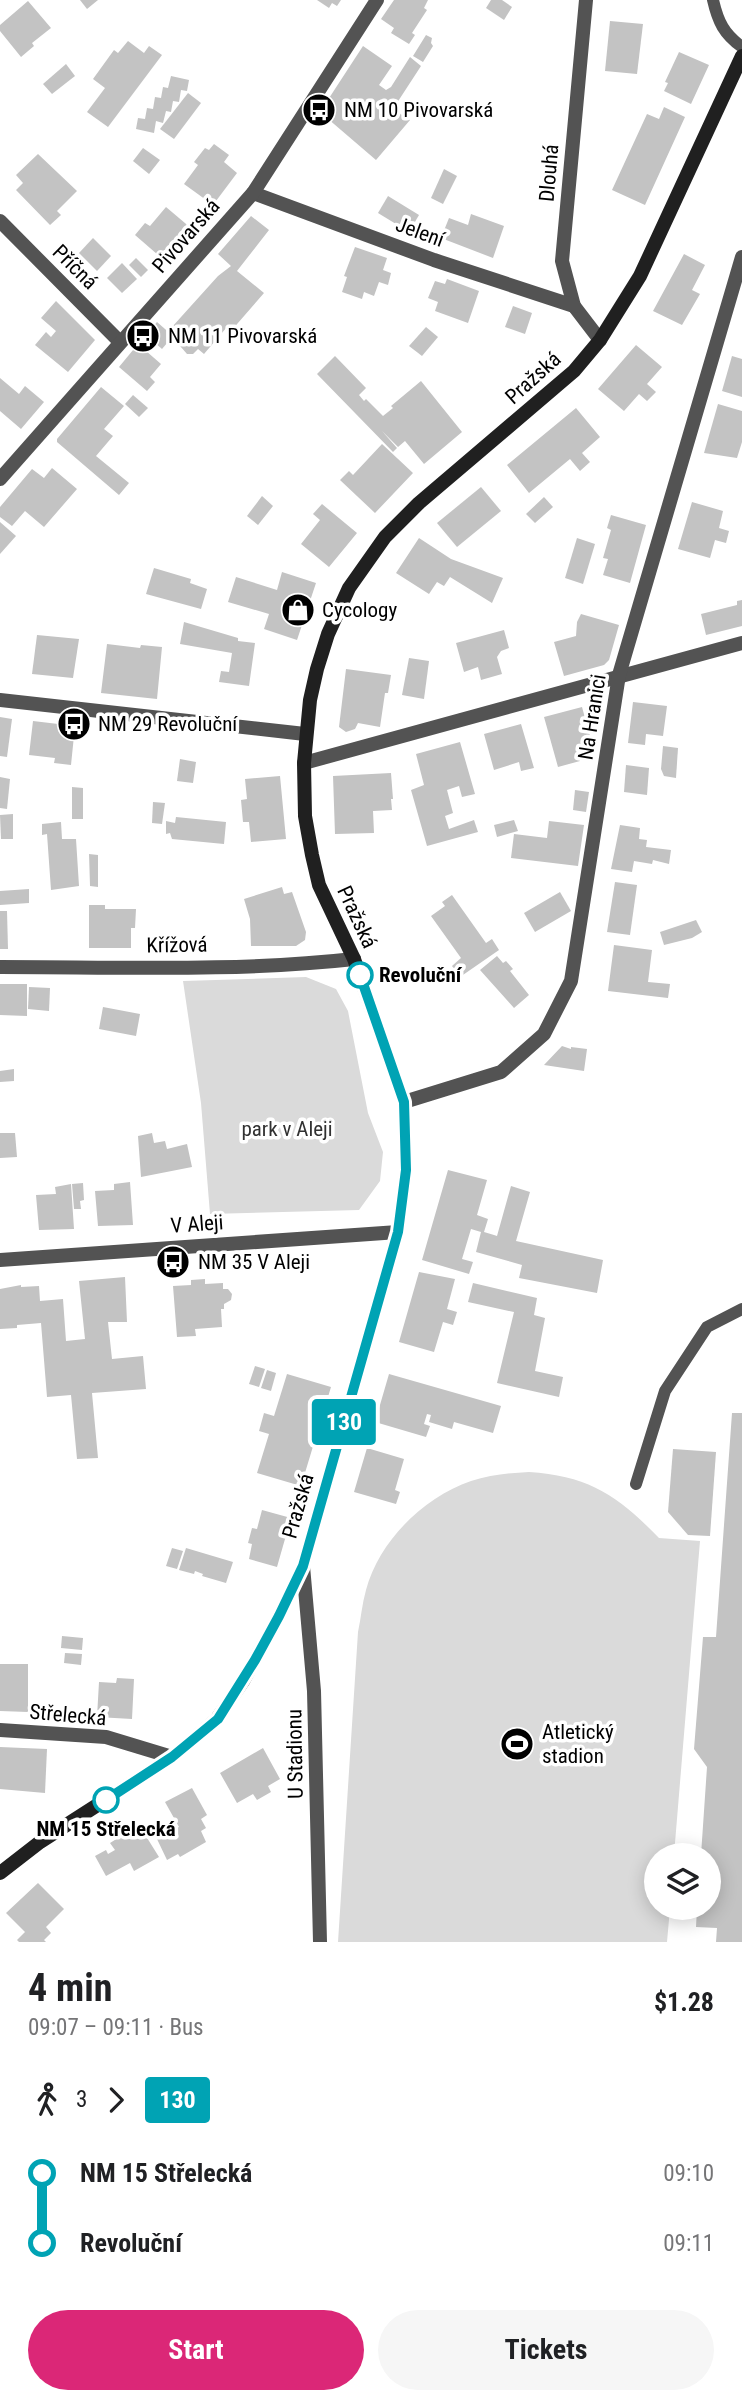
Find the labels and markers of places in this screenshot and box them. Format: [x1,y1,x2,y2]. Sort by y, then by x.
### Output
bus stop icon: NM 10 Pivovarská [300,91,338,129]
place label: NM 10 Pivovarská [344,98,493,122]
bus stop icon: NM 11 Pivovarská [124,317,162,355]
place label: NM 11 Pivovarská [168,324,317,348]
shop icon: Cycology [279,591,317,629]
place label: Cycology [322,598,397,622]
bus stop icon: NM 29 Revoluční [55,705,93,743]
place label: NM 29 Revoluční [98,712,238,736]
marker: Revoluční [347,962,373,988]
place label: Revoluční [379,963,463,987]
bus stop icon: NM 35 V Aleji [154,1243,192,1281]
place label: NM 35 V Aleji [198,1250,310,1274]
place label: Atletický stadion [542,1720,614,1768]
sports icon: Atletický stadion [498,1725,536,1763]
marker: NM 15 Střelecká [93,1787,119,1813]
place label: NM 15 Střelecká [36,1817,176,1841]

